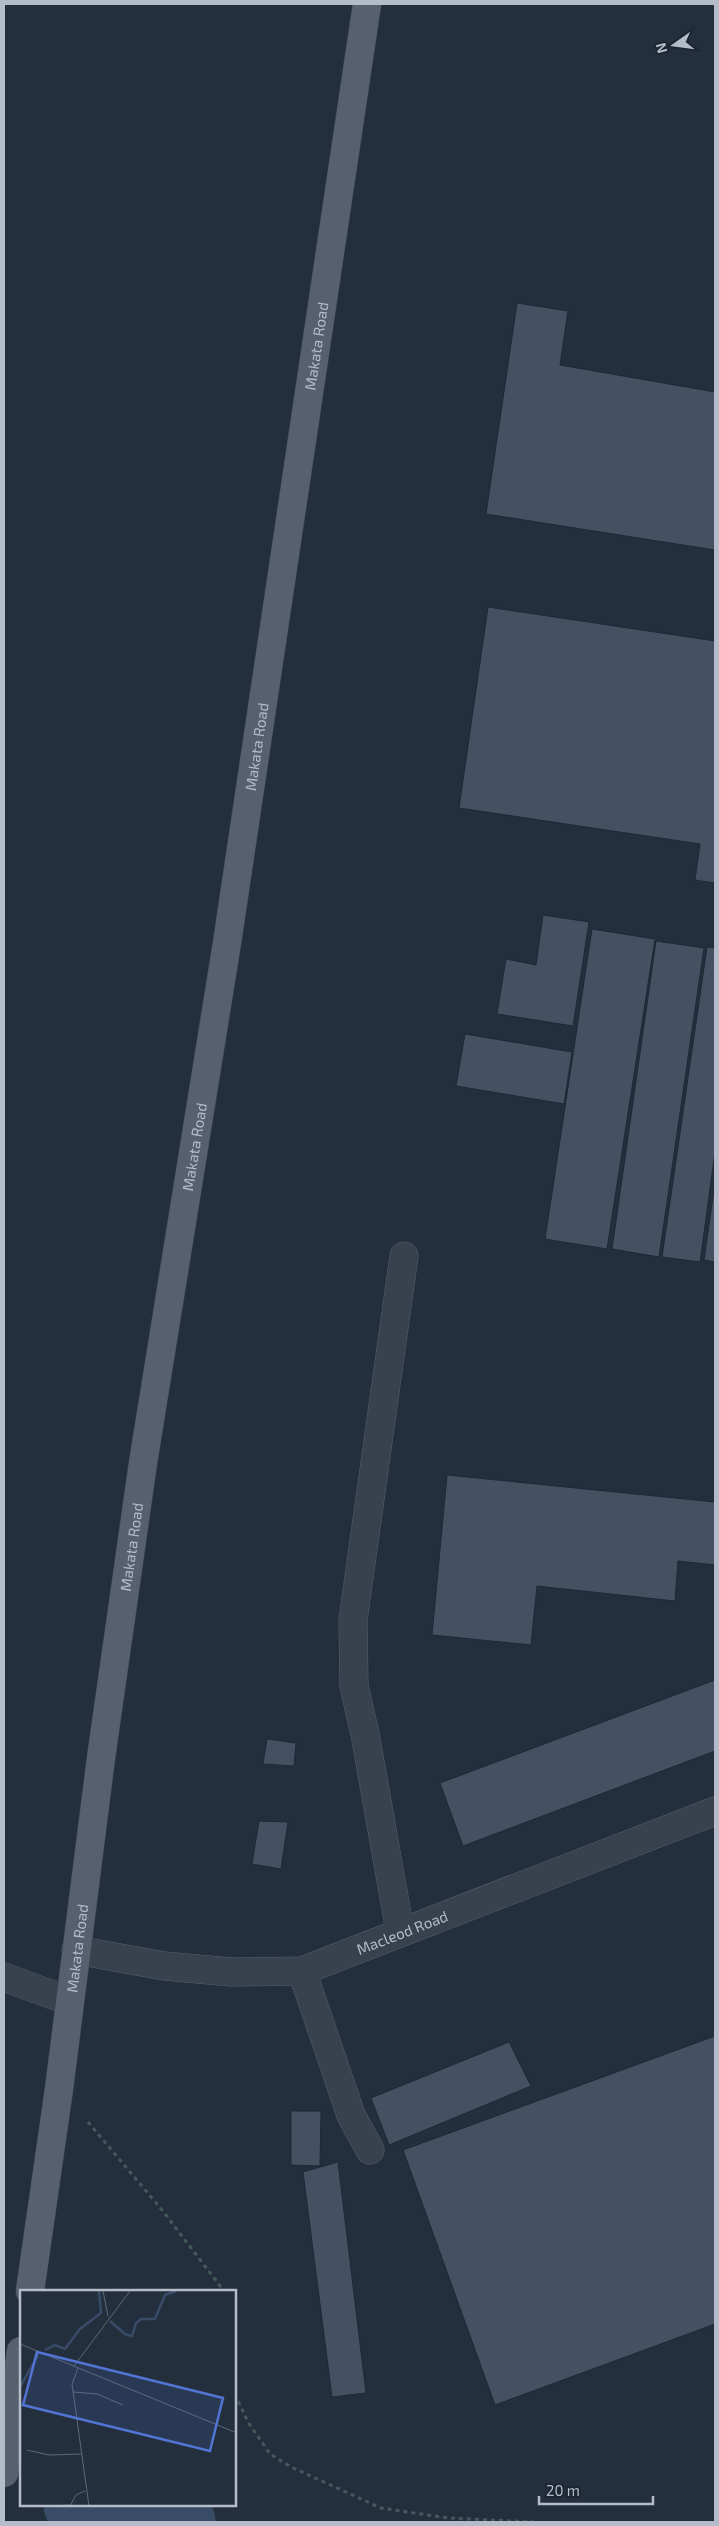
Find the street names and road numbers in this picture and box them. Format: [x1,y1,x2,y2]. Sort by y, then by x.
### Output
street label: Makata Road [301,301,331,391]
street label: Makata Road [241,701,272,792]
street label: Makata Road [178,1101,210,1192]
street label: Makata Road [116,1501,146,1592]
street label: Makata Road [62,1903,91,1994]
street label: Macleod Road [354,1906,450,1958]

